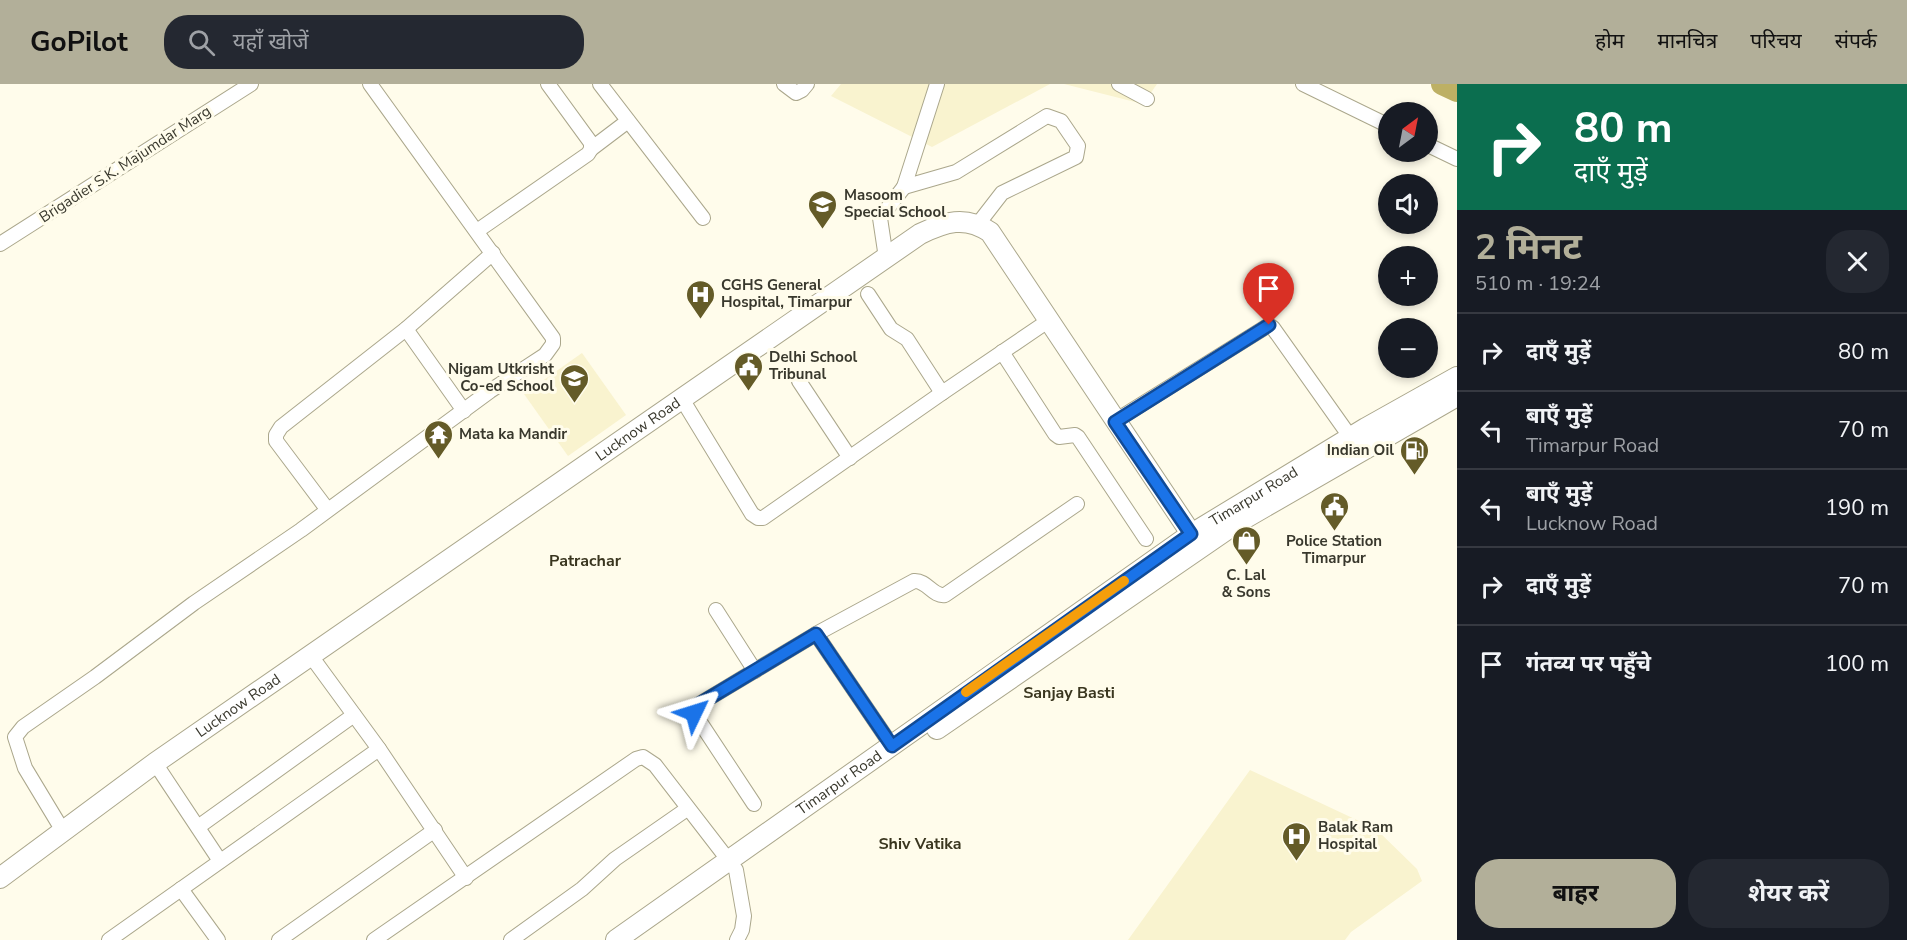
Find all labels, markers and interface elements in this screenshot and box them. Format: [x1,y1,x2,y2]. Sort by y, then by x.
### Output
search box [164,15,584,69]
text: GoPilot [30,23,128,61]
icon: search [185,26,218,59]
text: यहाँ खोजें [233,27,308,57]
text: होम [1595,27,1624,55]
text: मानचित्र [1657,27,1717,55]
text: परिचय [1750,27,1802,55]
text: संपर्क [1835,27,1877,55]
text: 80 m [1574,100,1673,157]
street label: Brigadier S.K. Majumdar Marg [35,101,215,227]
north arrow [1378,102,1438,162]
map controls [1378,102,1438,378]
icon: right [1475,108,1553,186]
text: दाएँ मुड़ें [1574,154,1648,191]
button: sound [1378,174,1438,234]
place label: Masoom Special School [844,185,946,222]
school or university icon: Masoom Special School [807,188,839,230]
text: 2 मिनट [1475,223,1582,272]
button: close [1826,230,1889,293]
button: + [1378,246,1438,306]
pin [1243,263,1294,325]
text: 510 m · 19:24 [1475,270,1601,297]
icon: arrive [1252,272,1285,305]
place label: CGHS General Hospital, Timarpur [721,275,852,312]
hospital icon: CGHS General Hospital, Timarpur [684,278,716,320]
button: − [1378,318,1438,378]
icon: right [1475,336,1508,369]
text: दाएँ मुड़ें [1526,337,1591,367]
text: 80 m [1838,337,1889,367]
place label: Delhi School Tribunal [769,347,858,384]
public building icon: Delhi School Tribunal [732,350,764,392]
place label: Nigam Utkrisht Co-ed School [448,359,554,396]
school or university icon: Nigam Utkrisht Co-ed School [559,362,591,404]
street label: Lucknow Road [591,393,684,466]
text: बाएँ मुड़ें [1526,401,1592,431]
icon: left [1475,414,1508,447]
text: 70 m [1838,415,1889,445]
temple icon: Mata ka Mandir [422,418,454,460]
place label: Mata ka Mandir [459,424,567,444]
text: Timarpur Road [1526,432,1659,459]
fuel station icon: Indian Oil [1399,434,1431,476]
place label: Indian Oil [1327,440,1394,460]
street label: Timarpur Road [1206,462,1302,531]
text: बाएँ मुड़ें [1526,479,1592,509]
public building icon: Police Station Timarpur [1318,490,1350,532]
icon: left [1475,492,1508,525]
text: 190 m [1825,493,1889,523]
text: Lucknow Road [1526,510,1658,537]
shop icon: C. Lal & Sons [1230,524,1262,566]
place label: Police Station Timarpur [1286,531,1382,568]
district label: Patrachar [549,550,622,572]
place label: C. Lal & Sons [1221,565,1271,602]
icon: right [1475,570,1508,603]
text: दाएँ मुड़ें [1526,571,1591,601]
text: 70 m [1838,571,1889,601]
icon: arrive [1475,648,1508,681]
text: गंतव्य पर पहुँचे [1526,649,1651,679]
text: 100 m [1825,649,1889,679]
street label: Lucknow Road [192,669,284,742]
position arrow [662,681,726,745]
district label: Sanjay Basti [1023,682,1115,704]
street label: Timarpur Road [792,746,886,820]
place label: Balak Ram Hospital [1318,817,1393,854]
hospital icon: Balak Ram Hospital [1281,820,1313,862]
district label: Shiv Vatika [879,833,961,855]
button: बाहर [1475,859,1676,928]
button: शेयर करें [1688,859,1889,928]

